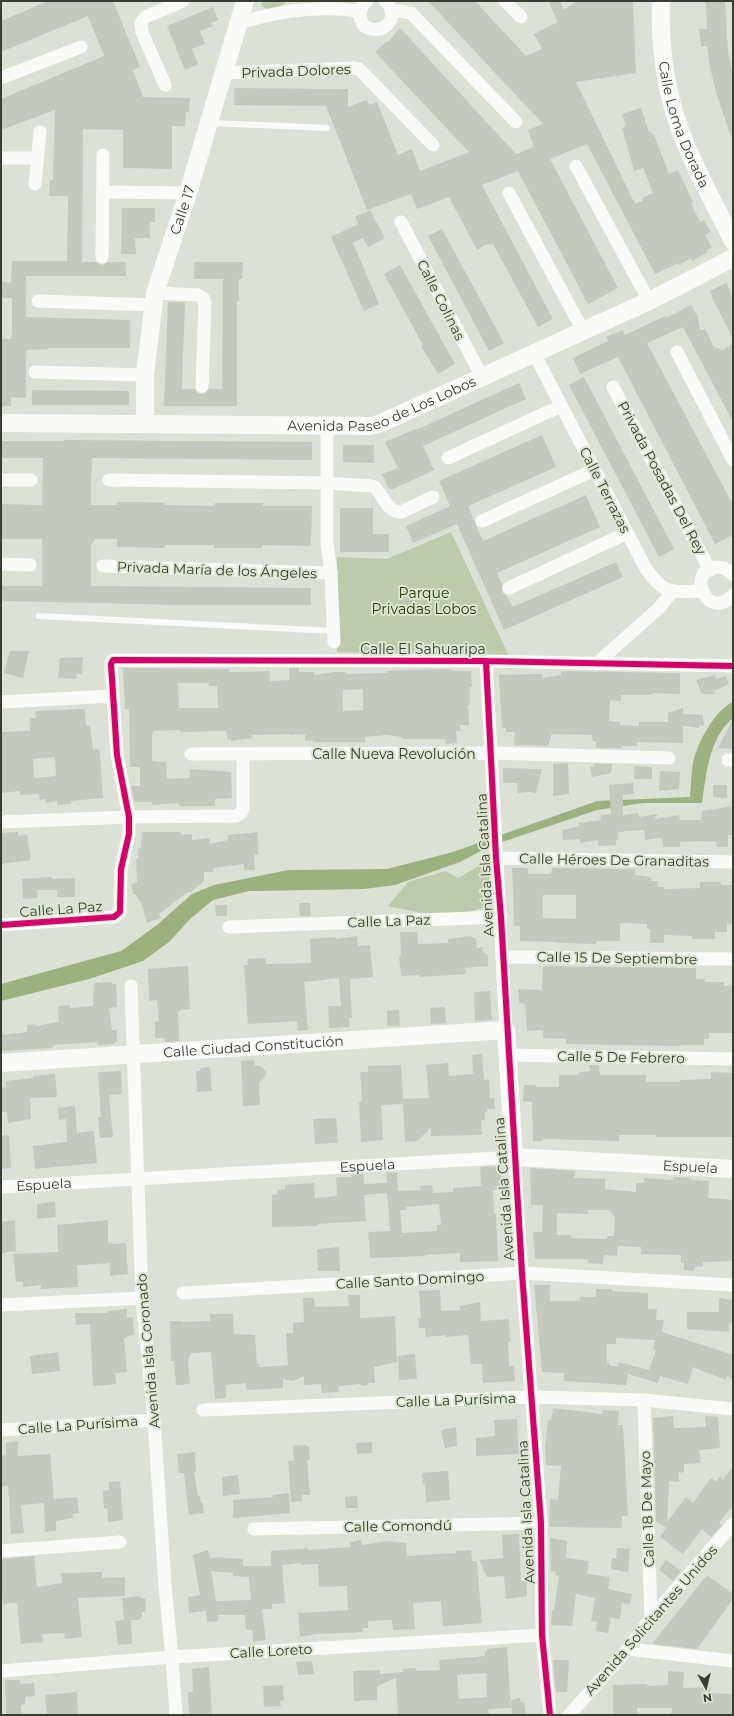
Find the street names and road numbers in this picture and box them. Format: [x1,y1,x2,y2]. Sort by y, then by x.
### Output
street label: Privada Dolores [241,60,351,82]
street label: Calle Loma Dorada [655,60,714,191]
street label: Calle 17 [166,183,199,237]
street label: Calle Colinas [413,257,469,344]
street label: Avenida Paseo de Los Lobos [287,372,479,435]
street label: Privada Posadas Del Rey [614,398,710,558]
street label: Calle Terrazas [576,444,635,536]
street label: Privada María de los Ángeles [117,558,317,582]
street label: Calle El Sahuaripa [360,640,486,658]
street label: Calle Nueva Revolución [312,745,476,763]
street label: Avenida Isla Catalina [472,793,498,937]
street label: Calle Héroes De Granaditas [519,849,709,871]
street label: Calle La Paz [19,897,103,921]
street label: Calle La Paz [347,911,431,931]
street label: Calle 15 De Septiembre [536,948,698,968]
street label: Calle Ciudad Constitución [163,1032,344,1061]
street label: Calle 5 De Febrero [557,1047,685,1067]
street label: Avenida Isla Catalina [490,1117,518,1261]
street label: Espuela [339,1155,396,1176]
street label: Espuela [662,1156,719,1177]
street label: Espuela [16,1174,72,1195]
street label: Calle Santo Domingo [335,1267,485,1293]
street label: Avenida Isla Coronado [132,1273,164,1429]
street label: Calle La Purísima [396,1389,516,1411]
street label: Calle La Purísima [17,1412,139,1438]
street label: Avenida Isla Catalina [513,1440,539,1584]
street label: Calle 18 De Mayo [636,1450,658,1568]
street label: Calle Comondú [344,1516,452,1536]
street label: Avenida Solicitantes Unidos [581,1541,721,1699]
street label: Calle Loreto [229,1640,313,1662]

